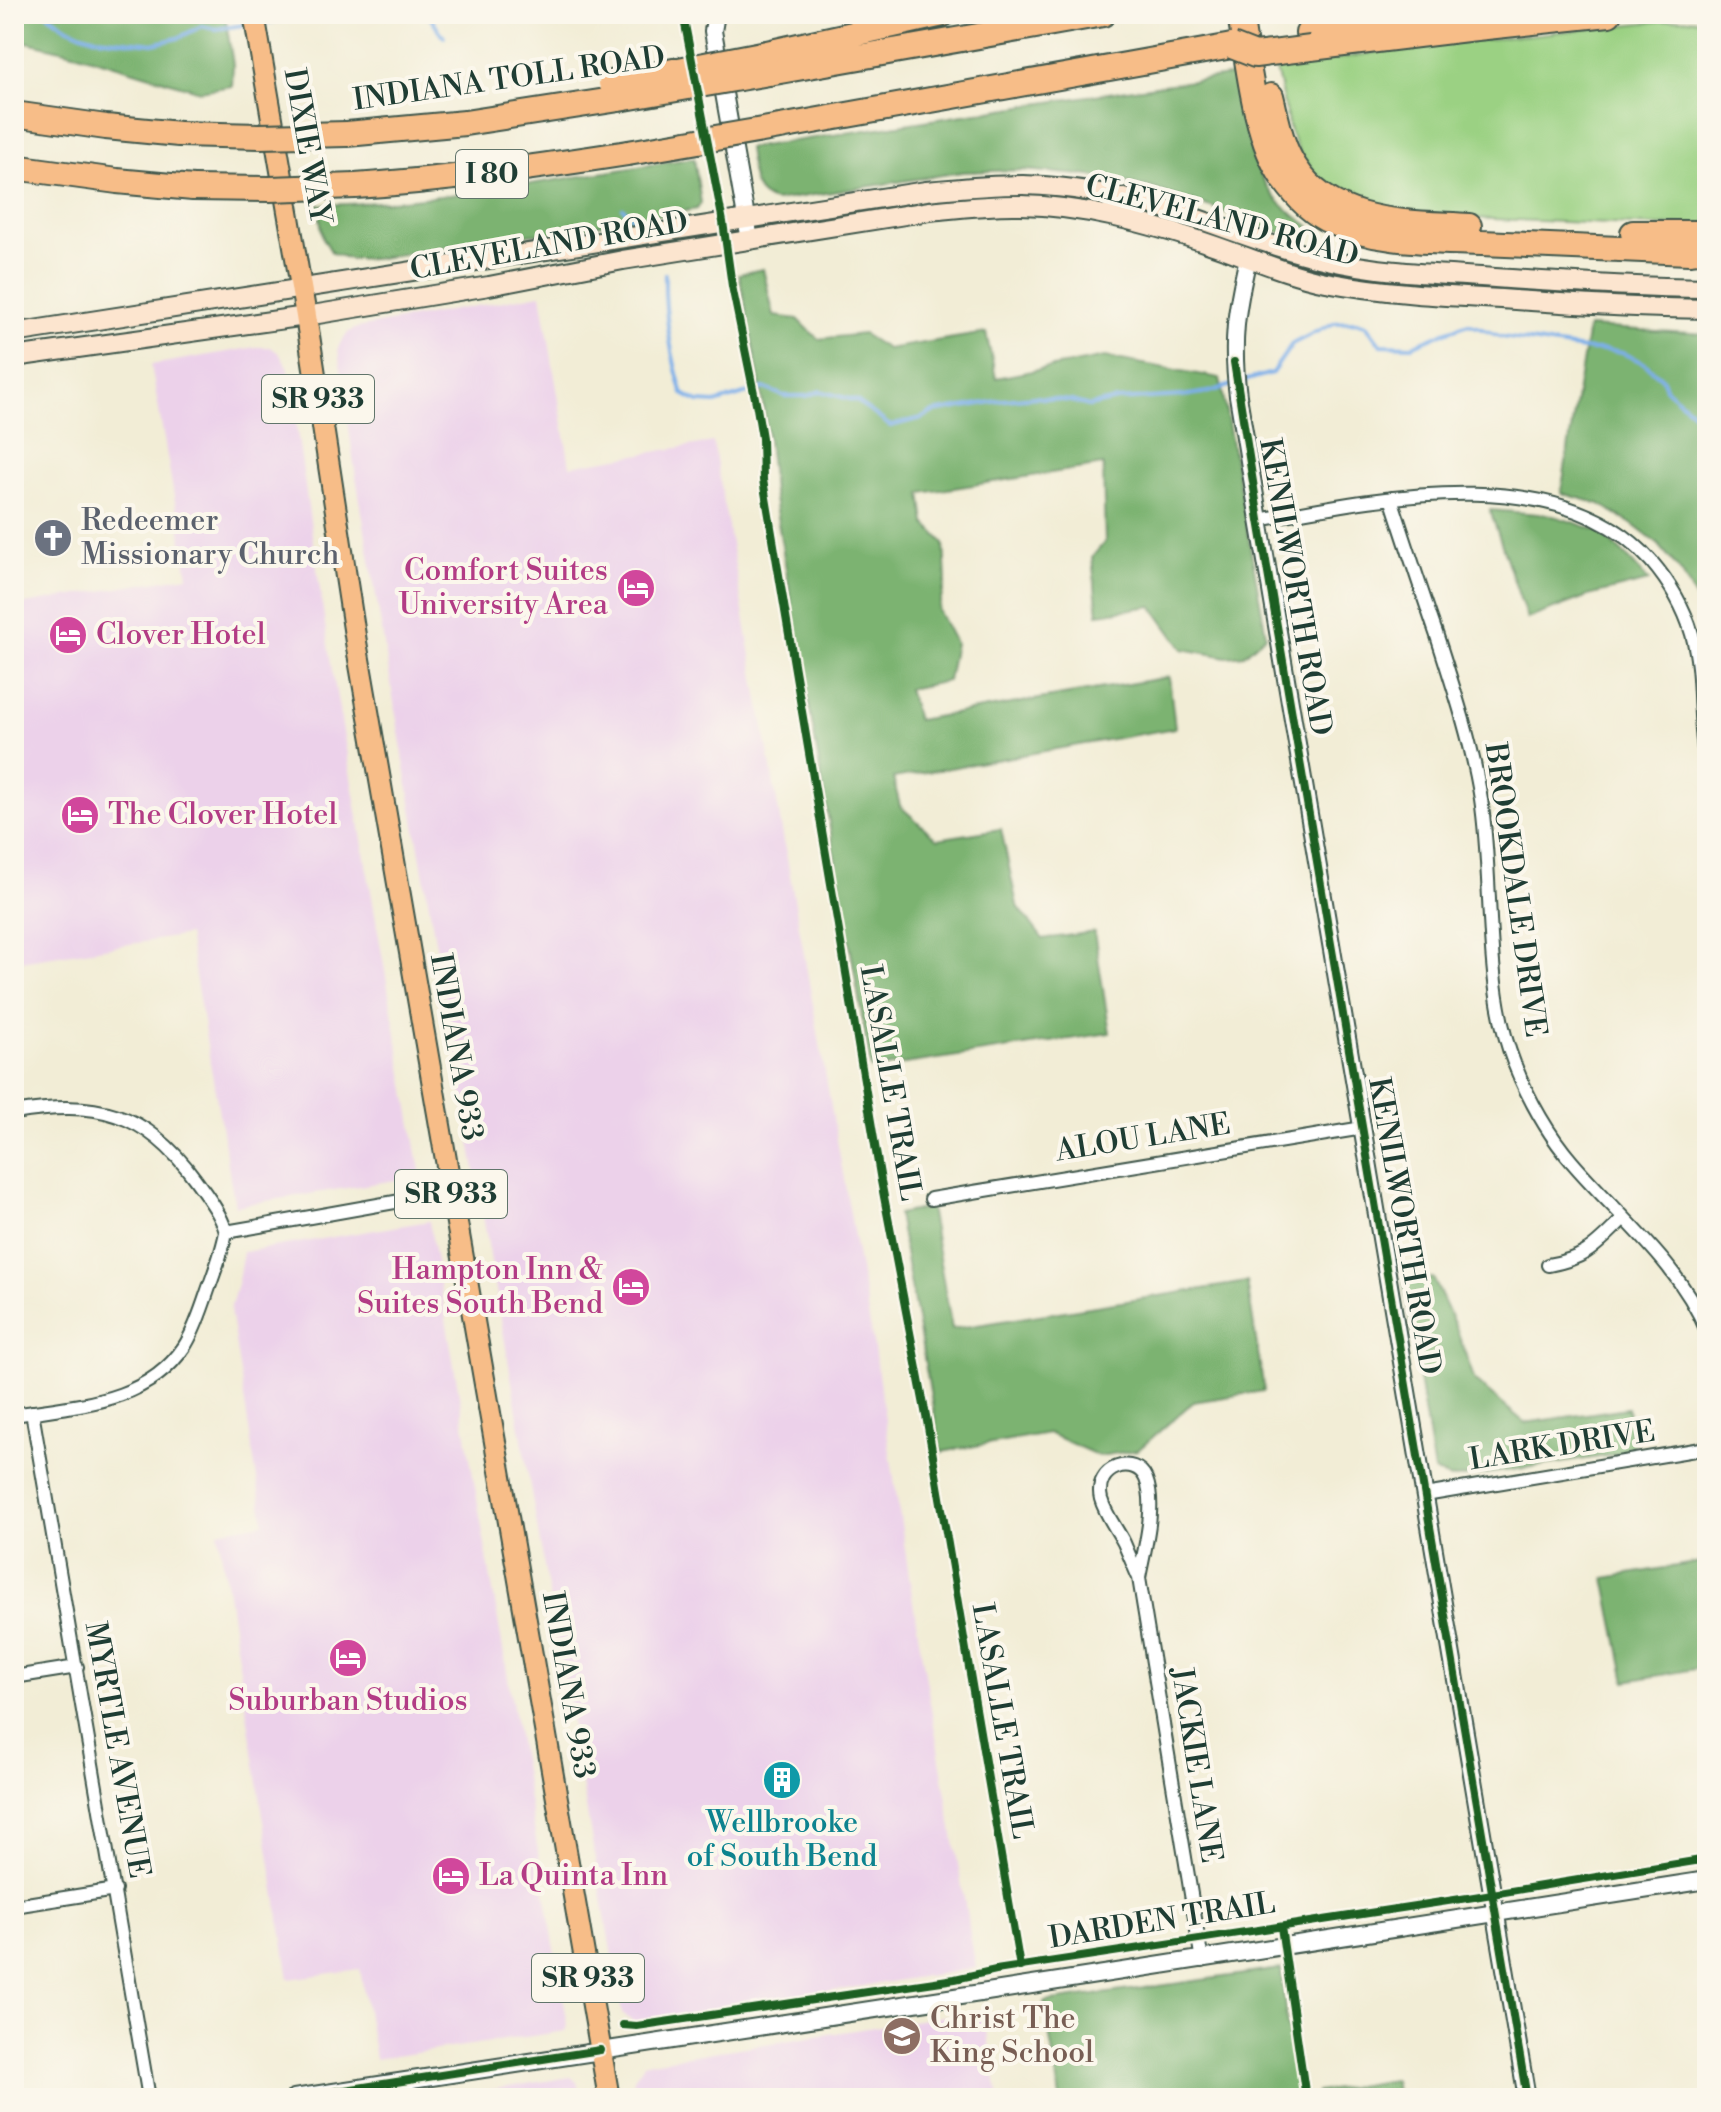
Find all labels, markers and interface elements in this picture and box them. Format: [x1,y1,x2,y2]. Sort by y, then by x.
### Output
street label: INDIANA TOLL ROAD [351,38,667,120]
street label: DIXIE WAY [275,65,340,228]
road number: I 80 [456,150,528,198]
street label: CLEVELAND ROAD [1081,166,1363,276]
street label: CLEVELAND ROAD [407,203,691,289]
road number: SR 933 [262,375,374,423]
street label: KENILWORTH ROAD [1250,435,1340,739]
place label: Redeemer Missionary Church [81,502,339,574]
church icon: Redeemer Missionary Church [32,517,74,559]
place label: Comfort Suites University Area [399,552,609,624]
hotel icon: Comfort Suites University Area [615,567,657,609]
hotel icon: Clover Hotel [47,614,89,656]
place label: Clover Hotel [96,616,266,654]
street label: BROOKDALE DRIVE [1475,739,1554,1040]
hotel icon: The Clover Hotel [59,794,101,836]
place label: The Clover Hotel [108,796,337,834]
street label: INDIANA 933 [421,951,491,1143]
street label: LASALLE TRAIL [851,962,929,1204]
street label: KENILWORTH ROAD [1359,1074,1449,1378]
street label: ALOU LANE [1052,1105,1233,1171]
road number: SR 933 [395,1170,507,1218]
place label: Hampton Inn & Suites South Bend [357,1251,603,1323]
hotel icon: Hampton Inn & Suites South Bend [610,1266,652,1308]
street label: LARK DRIVE [1466,1413,1658,1479]
street label: INDIANA 933 [533,1589,603,1781]
street label: LASALLE TRAIL [963,1600,1041,1842]
street label: MYRTLE AVENUE [76,1619,158,1881]
hotel icon: Suburban Studios [327,1637,369,1679]
street label: JACKIE LANE [1162,1664,1230,1865]
place label: Suburban Studios [228,1682,468,1720]
building icon: Wellbrooke of South Bend [761,1759,803,1801]
place label: Wellbrooke of South Bend [687,1804,877,1876]
hotel icon: La Quinta Inn [430,1855,472,1897]
place label: La Quinta Inn [479,1857,668,1895]
street label: DARDEN TRAIL [1046,1884,1278,1958]
road number: SR 933 [532,1954,644,2002]
place label: Christ The King School [930,2000,1094,2072]
school or university icon: Christ The King School [881,2015,923,2057]

